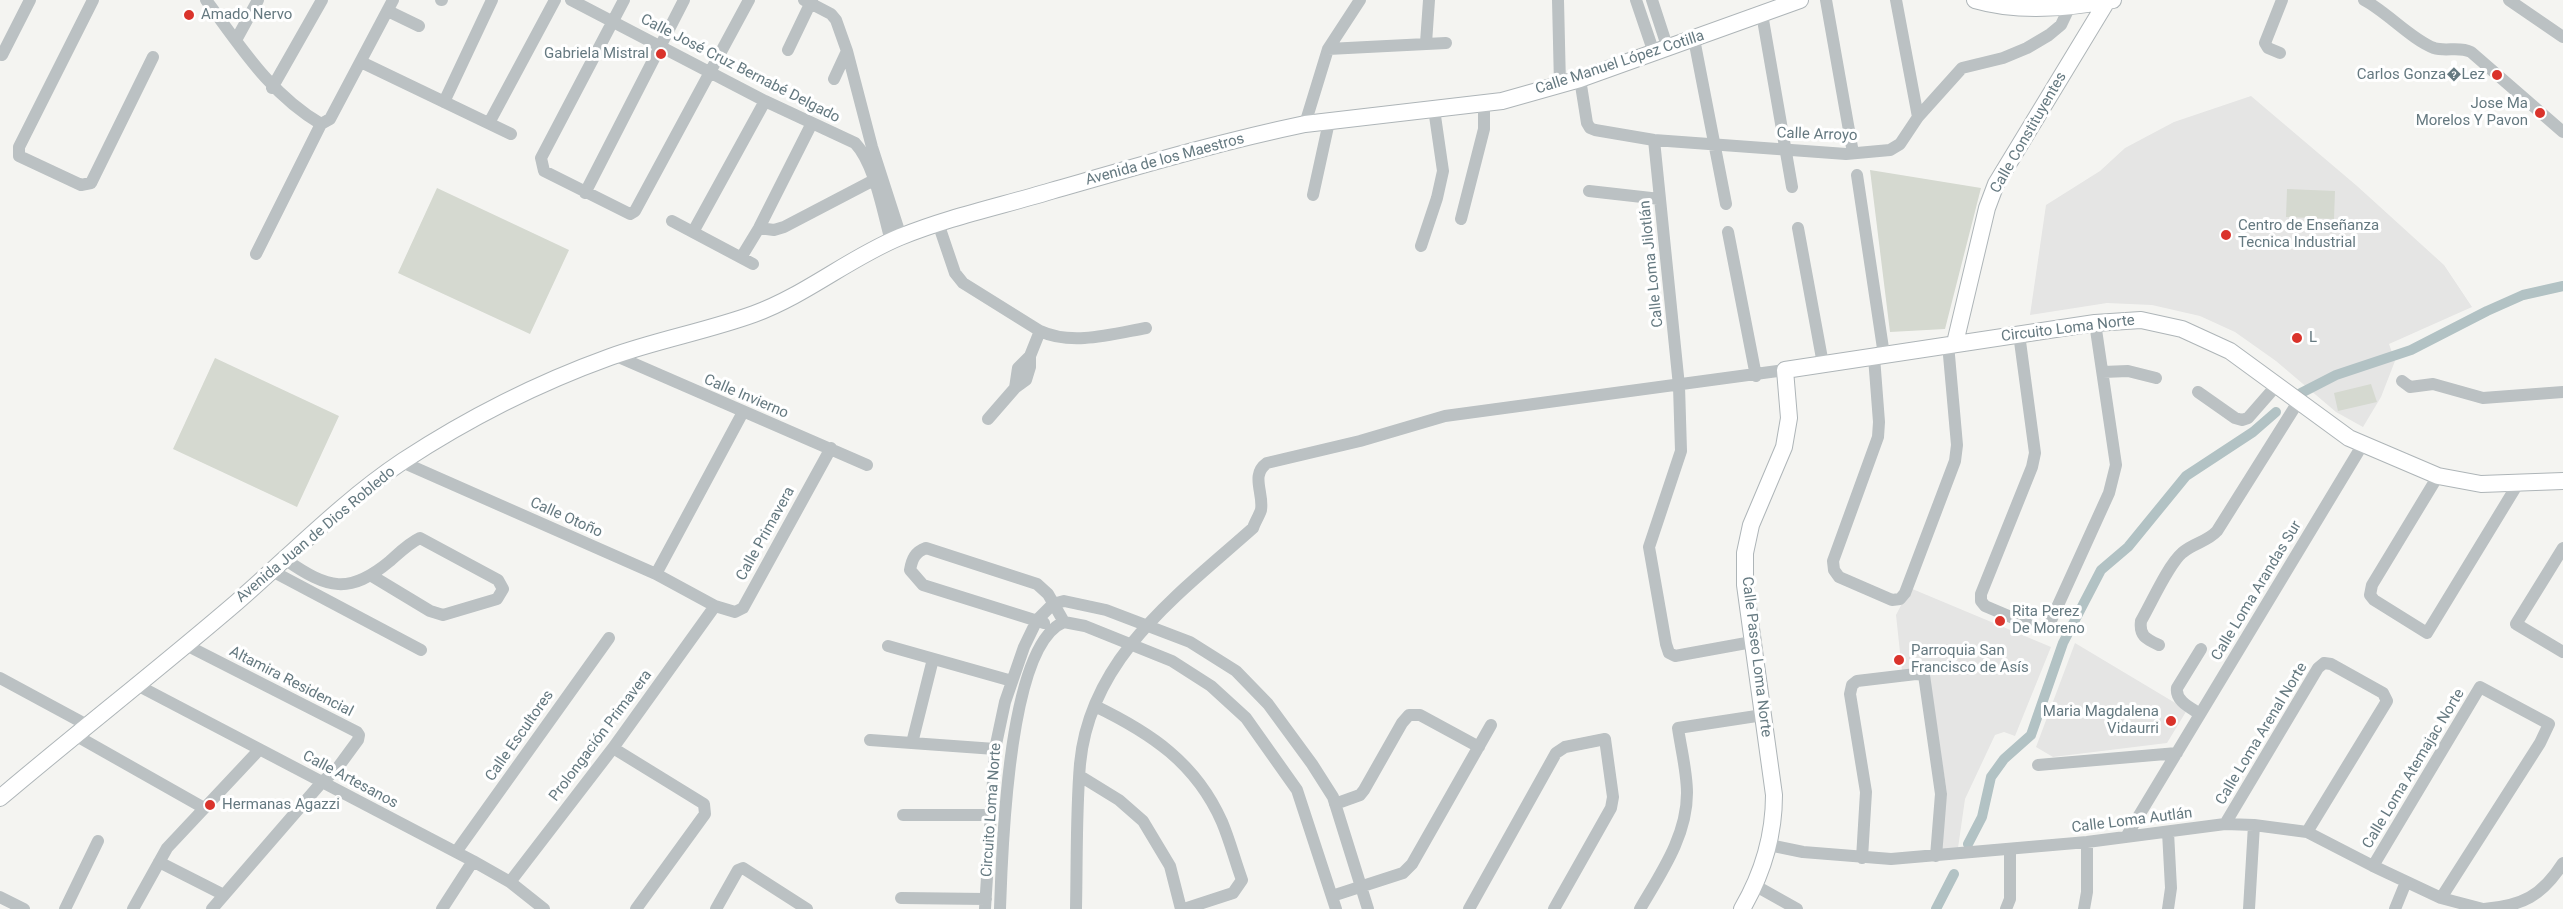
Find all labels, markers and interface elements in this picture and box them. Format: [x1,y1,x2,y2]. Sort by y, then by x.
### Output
place label: Amado Nervo [201,6,292,24]
marker: Amado Nervo [182,8,196,22]
street label: Calle José Cruz Bernabé Delgado [637,11,843,127]
street label: Calle Manuel López Cotilla [1533,27,1707,99]
place label: Gabriela Mistral [544,45,649,63]
marker: Gabriela Mistral [654,47,668,61]
place label: Carlos Gonza�Lez [2357,66,2485,84]
marker: Carlos Gonza�Lez [2490,68,2504,82]
street label: Calle Constituyentes [1987,69,2071,197]
place label: Jose Ma Morelos Y Pavon [2416,95,2528,130]
marker: Jose Ma Morelos Y Pavon [2533,106,2547,120]
street label: Calle Arroyo [1776,125,1858,145]
street label: Avenida de los Maestros [1084,130,1246,190]
street label: Calle Loma Jilotlán [1636,200,1668,328]
place label: Centro de Enseñanza Tecnica Industrial [2238,217,2379,252]
marker: Centro de Enseñanza Tecnica Industrial [2219,228,2233,242]
street label: Circuito Loma Norte [2000,312,2136,346]
place label: L [2309,329,2317,347]
marker: L [2290,331,2304,345]
street label: Calle Invierno [701,371,791,423]
street label: Avenida Juan de Dios Robledo [233,463,399,607]
street label: Calle Primavera [733,484,799,584]
street label: Calle Otoño [527,494,605,542]
street label: Calle Loma Arandas Sur [2208,518,2306,664]
street label: Calle Paseo Loma Norte [1737,576,1775,738]
place label: Rita Perez De Moreno [2012,603,2085,638]
marker: Rita Perez De Moreno [1993,614,2007,628]
place label: Parroquia San Francisco de Asís [1911,642,2029,677]
street label: Altamira Residencial [226,643,356,721]
marker: Parroquia San Francisco de Asís [1892,653,1906,667]
street label: Calle Loma Arenal Norte [2212,660,2312,808]
street label: Prolongación Primavera [546,667,656,805]
street label: Calle Loma Atemajac Norte [2359,686,2469,852]
street label: Calle Escultores [482,687,558,785]
place label: Maria Magdalena Vidaurri [2043,703,2159,738]
marker: Maria Magdalena Vidaurri [2164,714,2178,728]
street label: Circuito Loma Norte [978,742,1006,878]
street label: Calle Artesanos [299,747,401,813]
place label: Hermanas Agazzi [222,796,340,814]
marker: Hermanas Agazzi [203,798,217,812]
street label: Calle Loma Autlán [2071,805,2193,837]

